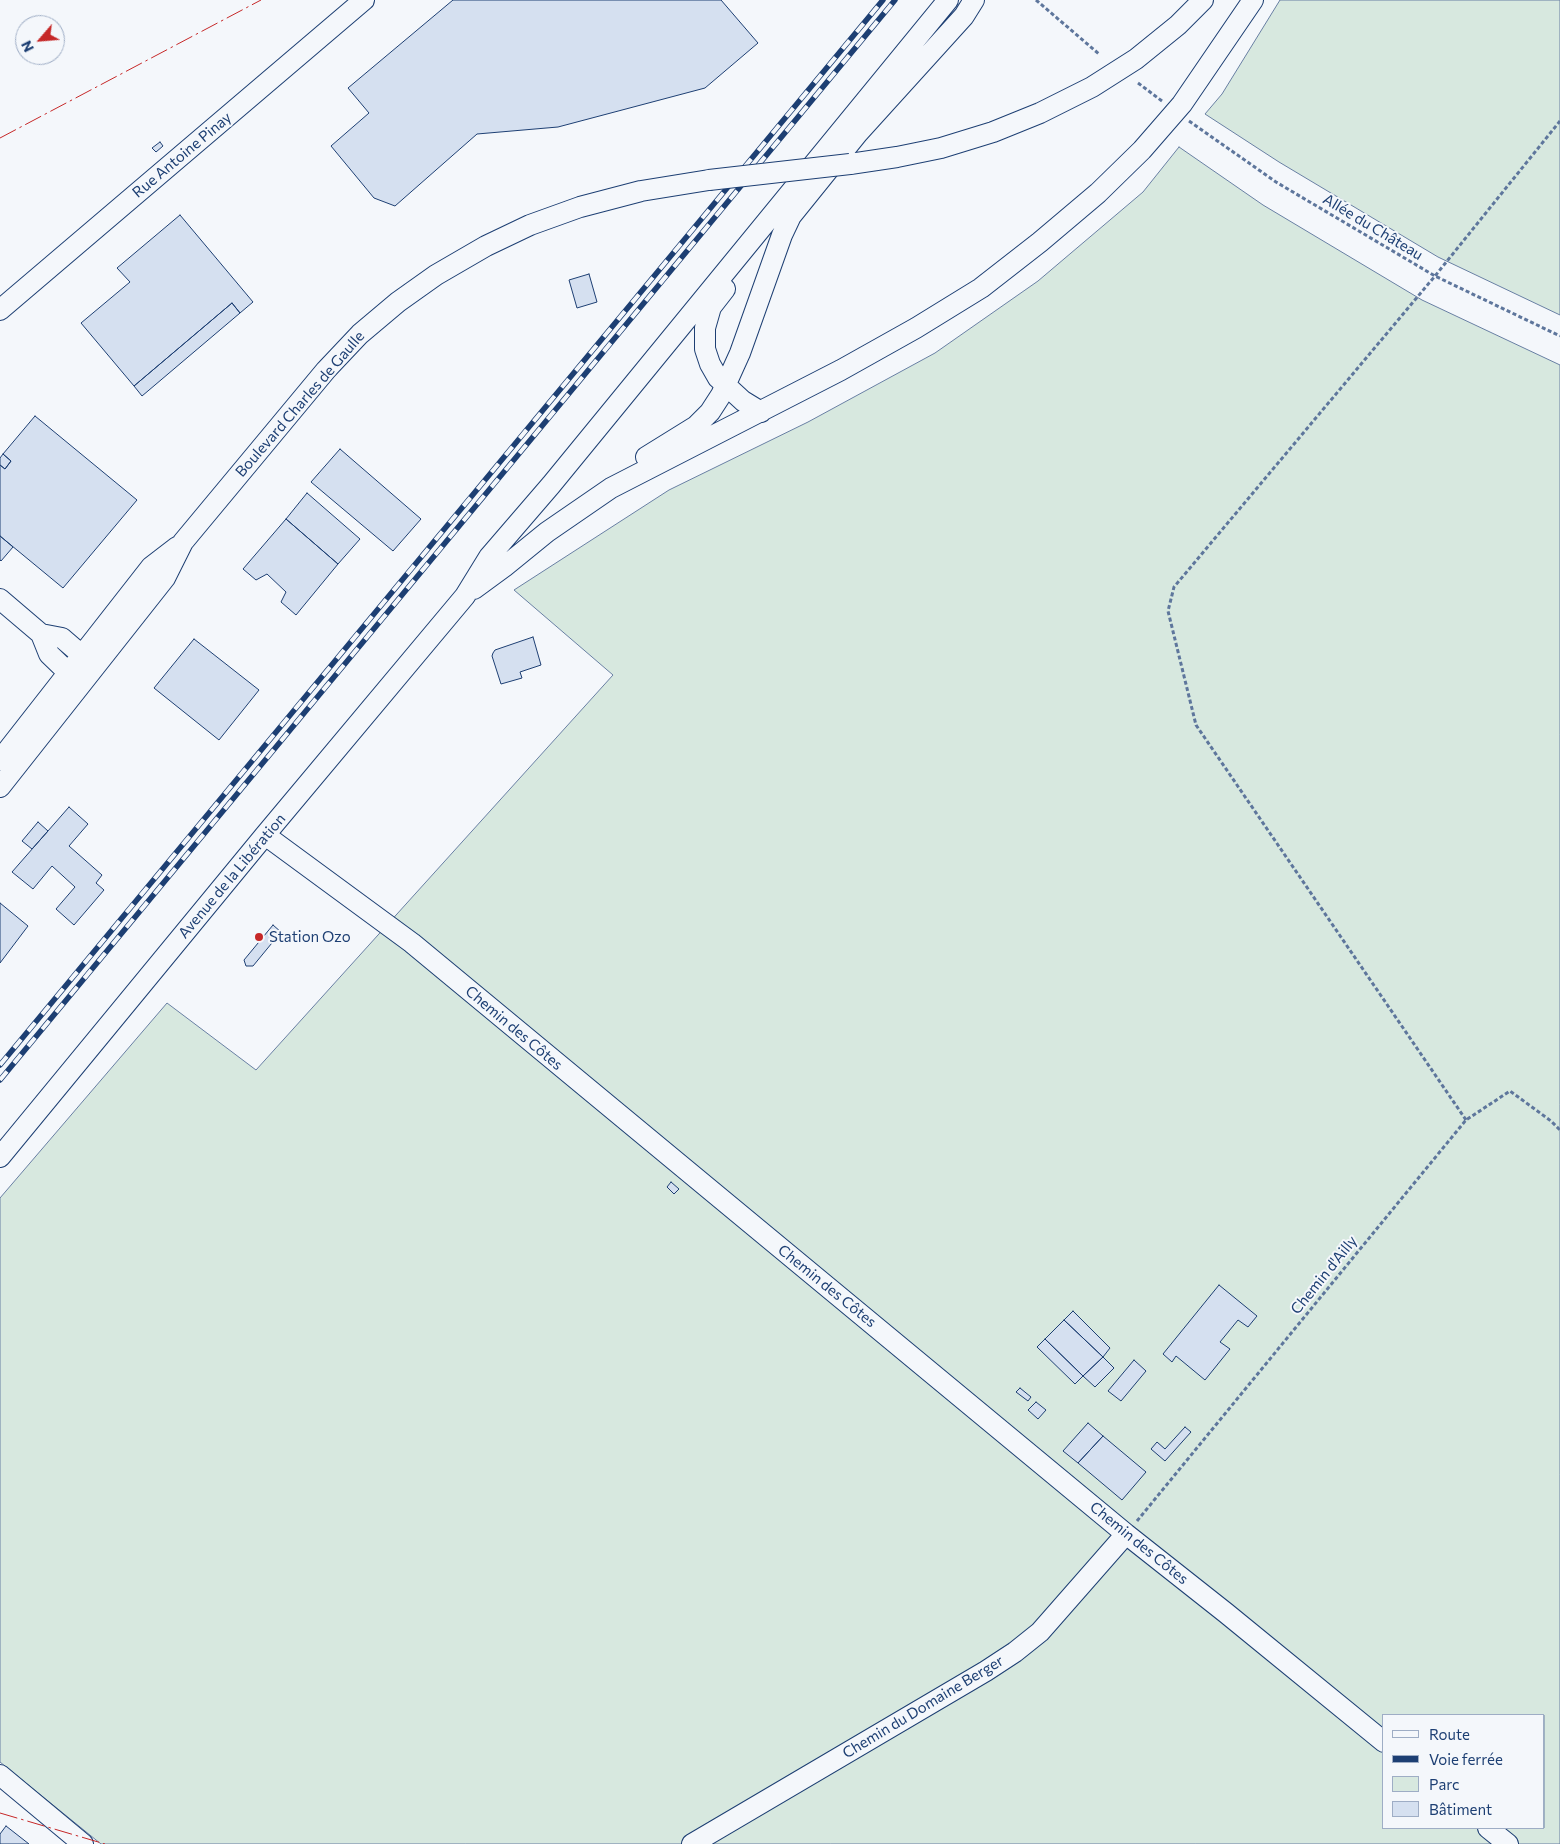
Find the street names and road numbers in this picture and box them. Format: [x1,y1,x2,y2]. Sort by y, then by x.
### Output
street label: Rue Antoine Pinay [129,108,235,202]
street label: Allée du Château [1320,190,1426,264]
street label: Boulevard Charles de Gaulle [232,327,368,481]
street label: Avenue de la Libération [175,810,289,942]
street label: Chemin des Côtes [462,982,566,1074]
street label: Chemin d'Ailly [1287,1232,1361,1318]
street label: Chemin des Côtes [774,1241,880,1331]
street label: Chemin des Côtes [1086,1498,1192,1588]
street label: Chemin du Domaine Berger [839,1652,1007,1762]

